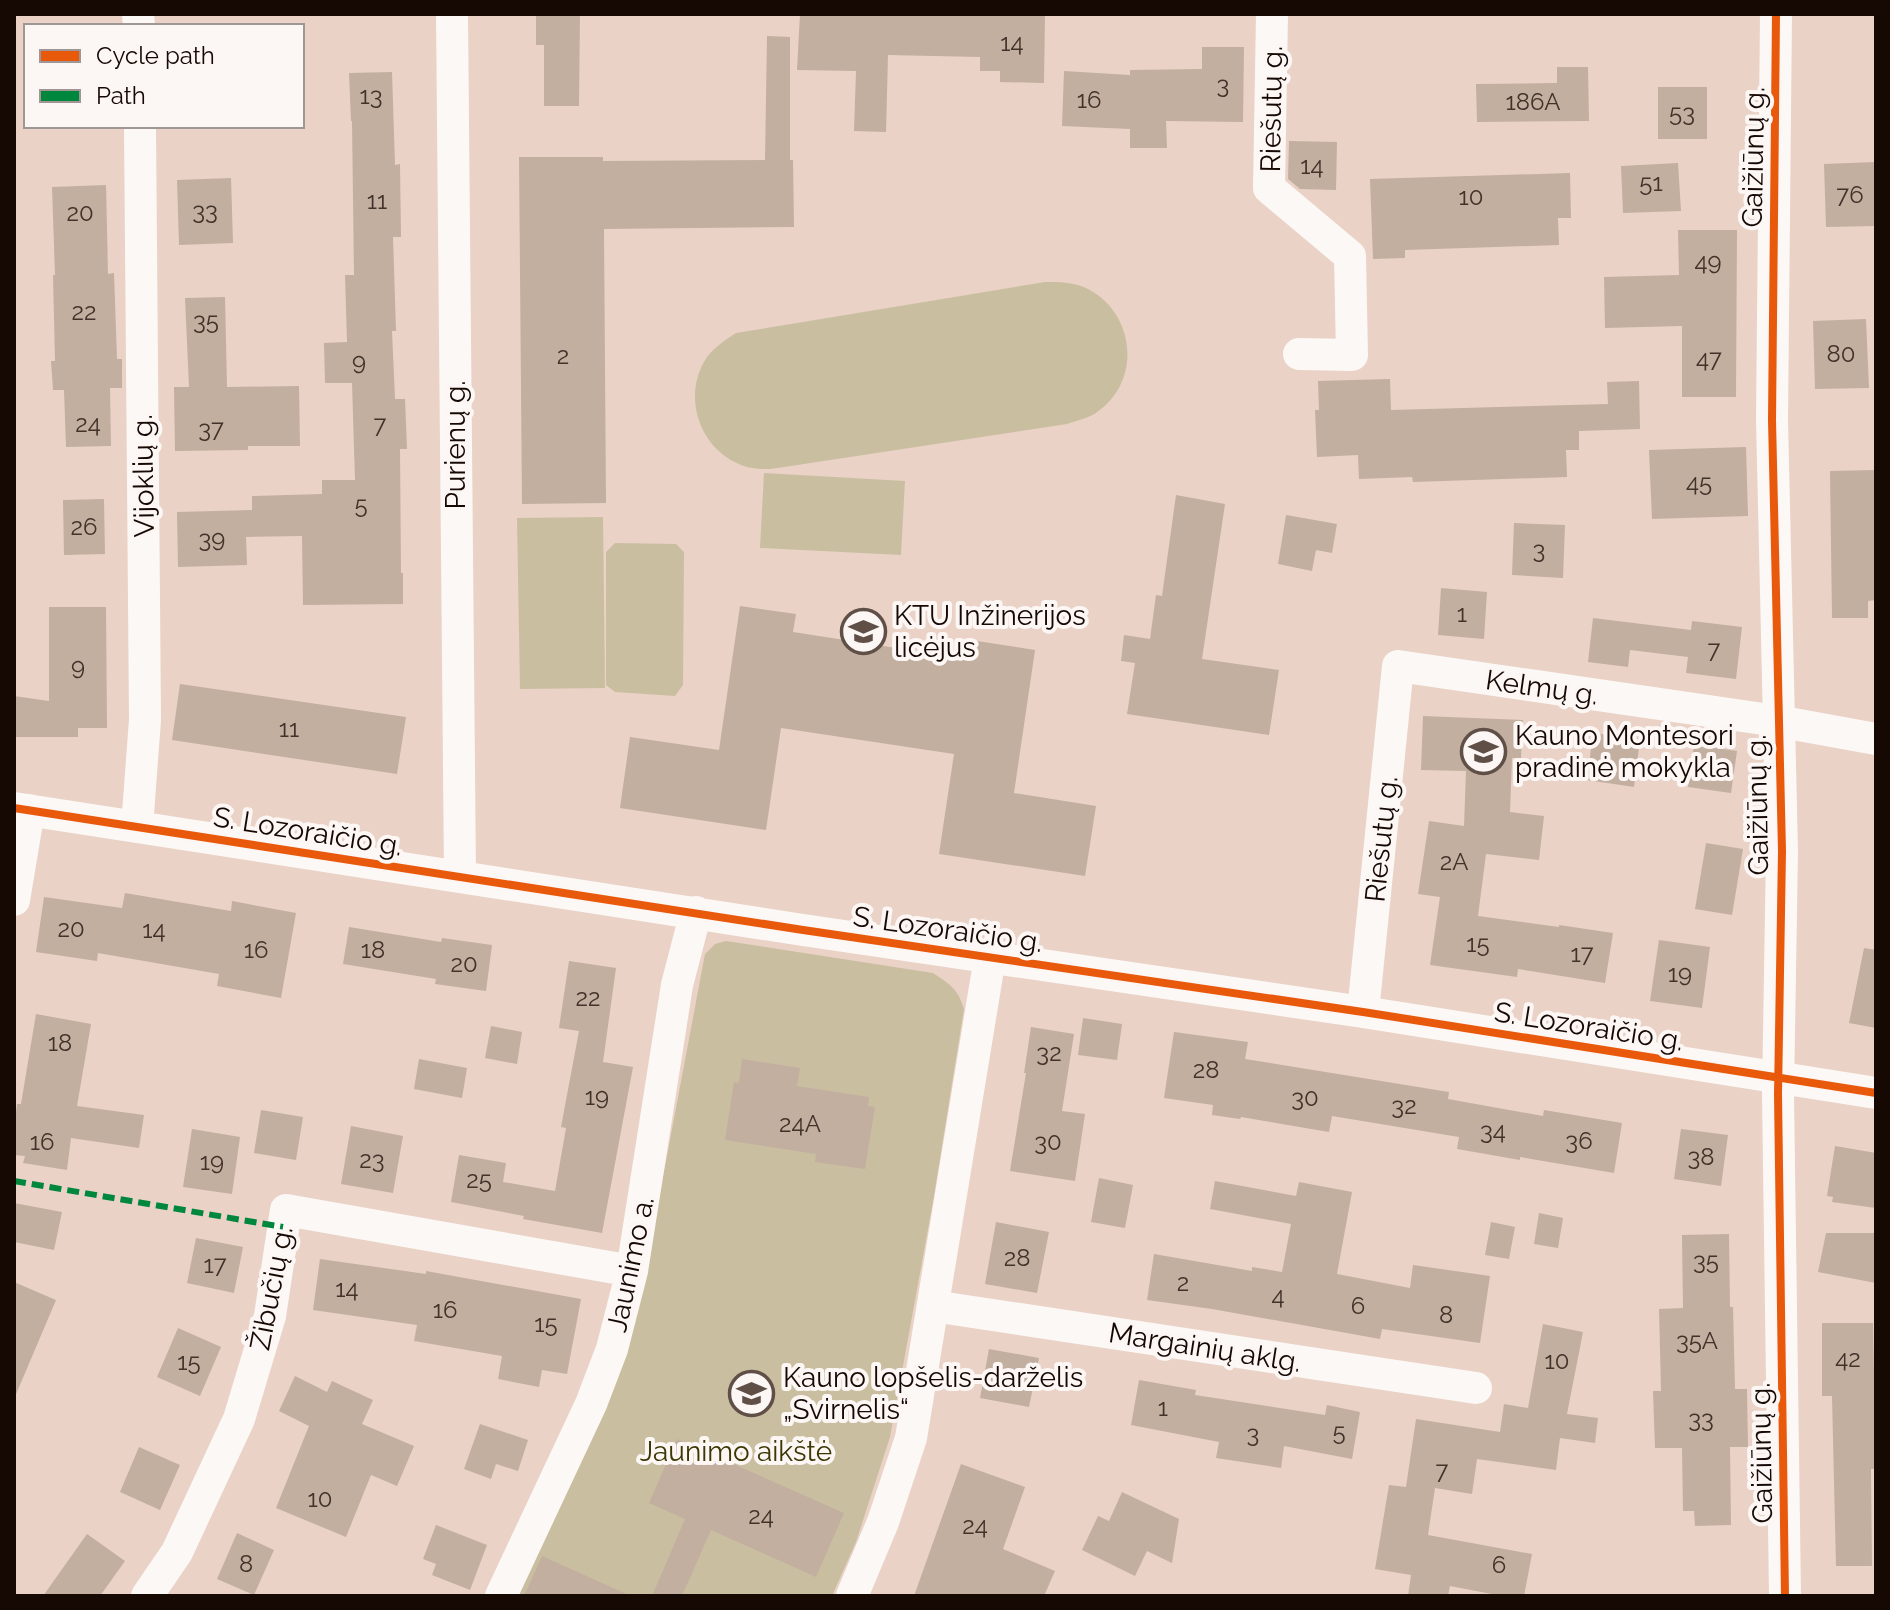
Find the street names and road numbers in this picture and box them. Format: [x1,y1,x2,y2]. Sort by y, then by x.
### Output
street label: Riešutų g. [1254,45,1289,173]
street label: Gaižiūnų g. [1736,86,1771,228]
street label: Purienų g. [439,380,472,510]
street label: Vijoklių g. [126,414,161,538]
street label: Kelmų g. [1484,663,1600,712]
street label: Gaižiūnų g. [1740,734,1775,876]
street label: Riešutų g. [1358,774,1405,904]
street label: S. Lozoraičio g. [211,800,405,863]
street label: S. Lozoraičio g. [851,900,1045,959]
street label: S. Lozoraičio g. [1492,995,1686,1058]
street label: Jaunimo a. [600,1193,661,1335]
street label: Žibučių g. [243,1223,300,1353]
street label: Margainių aklg. [1106,1316,1303,1379]
street label: Gaižiūnų g. [1744,1382,1779,1524]

